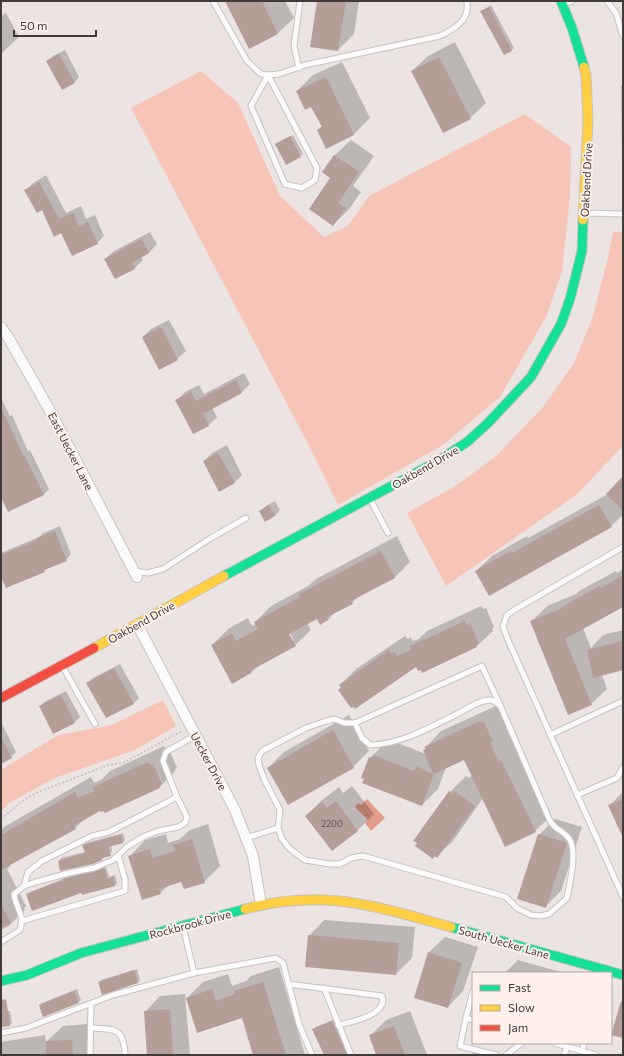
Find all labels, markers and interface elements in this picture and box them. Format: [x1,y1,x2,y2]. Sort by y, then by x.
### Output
scale bar [14,12,96,38]
text: 50 m [20,18,48,32]
street label: Oakbend Drive [578,142,594,217]
street label: East Uecker Lane [46,410,96,492]
street label: Oakbend Drive [390,443,461,491]
street label: Oakbend Drive [105,598,177,646]
street label: Uecker Drive [188,730,230,792]
house number: 2200 [321,818,343,829]
street label: Rockbrook Drive [148,907,232,941]
street label: South Uecker Lane [457,923,551,961]
legend [472,972,612,1044]
text: Fast [508,980,531,994]
text: Slow [508,1000,535,1014]
text: Jam [508,1020,528,1035]

